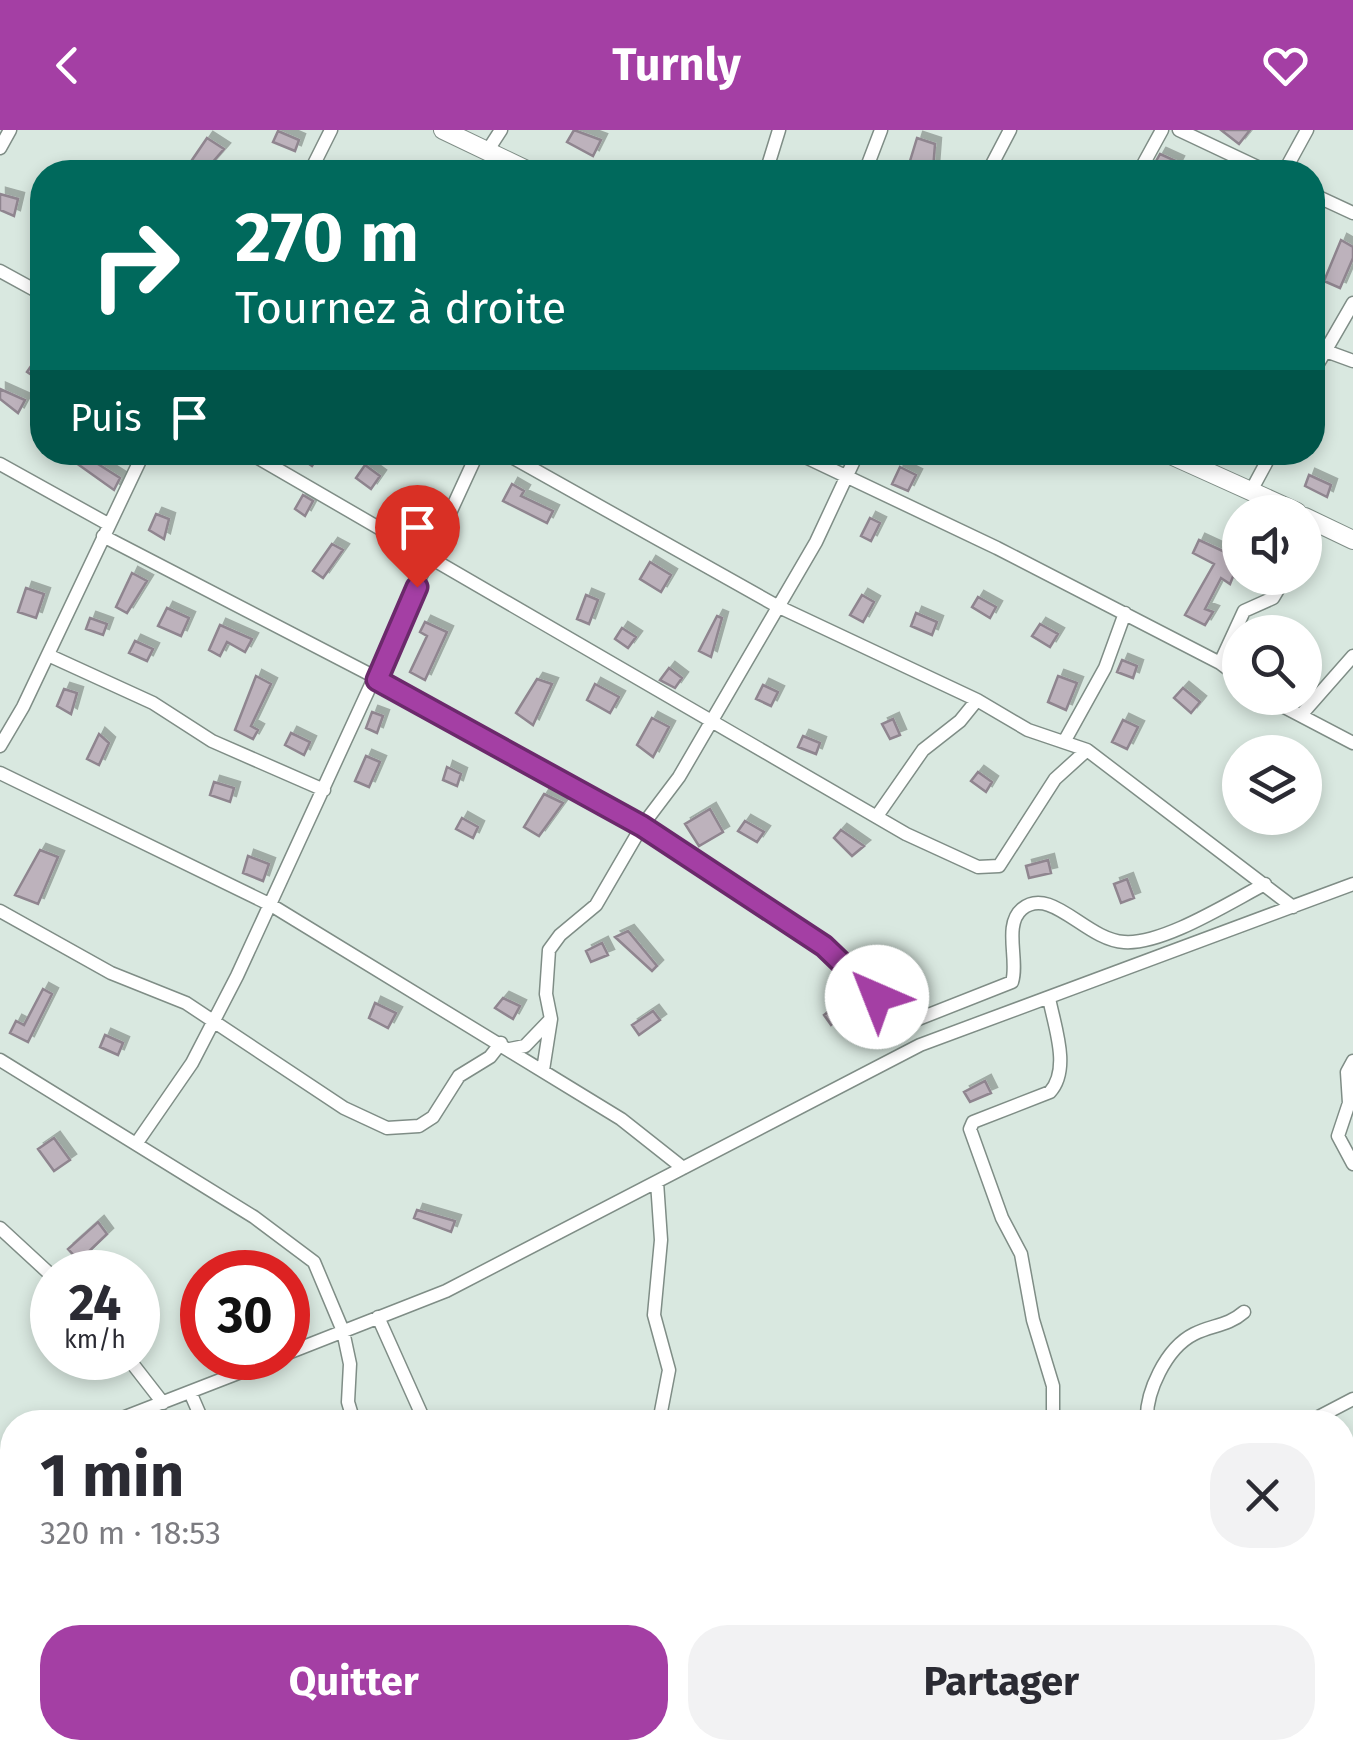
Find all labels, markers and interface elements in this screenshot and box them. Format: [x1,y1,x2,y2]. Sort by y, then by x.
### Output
icon: back [40,38,95,93]
text: Turnly [612,38,741,92]
icon: heart [1258,38,1313,93]
text: 270 m [235,196,419,280]
icon: right [70,200,200,330]
text: Tournez à droite [235,281,566,335]
icon: arrive [162,390,217,445]
text: Puis [70,395,142,441]
pin [375,485,460,588]
map controls [1222,495,1322,835]
button: sound [1222,495,1322,595]
icon: arrive [390,500,445,555]
button: search [1222,615,1322,715]
button: layers [1222,735,1322,835]
position arrow [825,945,929,1049]
speed limit sign: 30 [180,1250,310,1380]
text: 24 [69,1273,121,1333]
text: km/h [64,1325,126,1355]
text: 1 min [40,1440,184,1512]
button: close [1210,1443,1315,1548]
text: 320 m · 18:53 [40,1514,221,1552]
button: Quitter [40,1625,668,1740]
button: Partager [688,1625,1315,1740]

